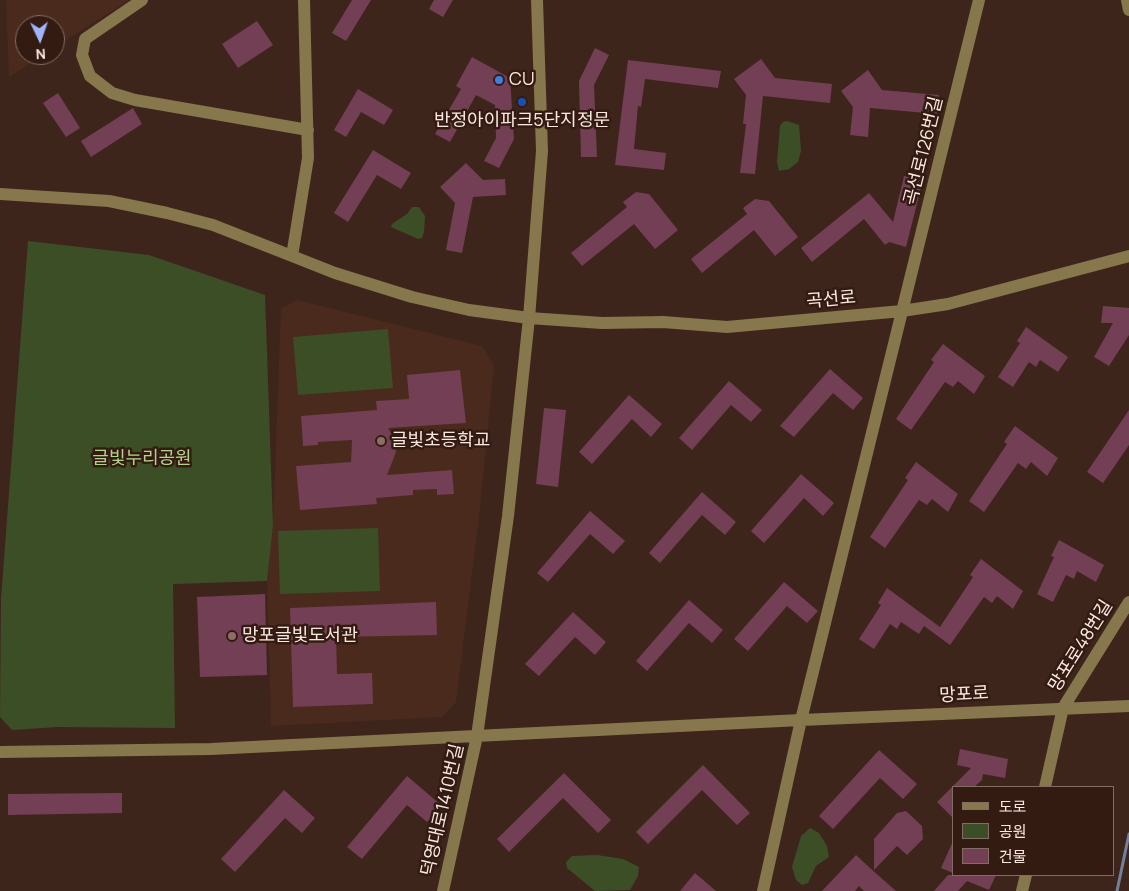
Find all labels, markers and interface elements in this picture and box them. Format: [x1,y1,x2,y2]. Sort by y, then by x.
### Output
north arrow [15,15,65,65]
text: N [35,45,46,64]
place label: CU [509,69,535,91]
marker: CU [493,74,505,86]
street label: 곡선로126번길 [900,94,948,208]
marker: 반정아이파크5단지정문 [516,96,528,108]
place label: 반정아이파크5단지정문 [434,110,610,132]
street label: 곡선로 [805,287,857,313]
place label: 글빛초등학교 [391,430,490,452]
marker: 글빛초등학교 [375,435,387,447]
park label: 글빛누리공원 [92,448,192,470]
street label: 망포로48번길 [1044,596,1118,696]
place label: 망포글빛도서관 [242,625,358,647]
marker: 망포글빛도서관 [226,630,238,642]
street label: 망포로 [939,683,989,707]
street label: 덕영대로1410번길 [417,742,469,878]
legend [952,786,1114,876]
text: 도로 [999,796,1027,817]
text: 공원 [999,821,1027,842]
text: 건물 [999,846,1027,867]

